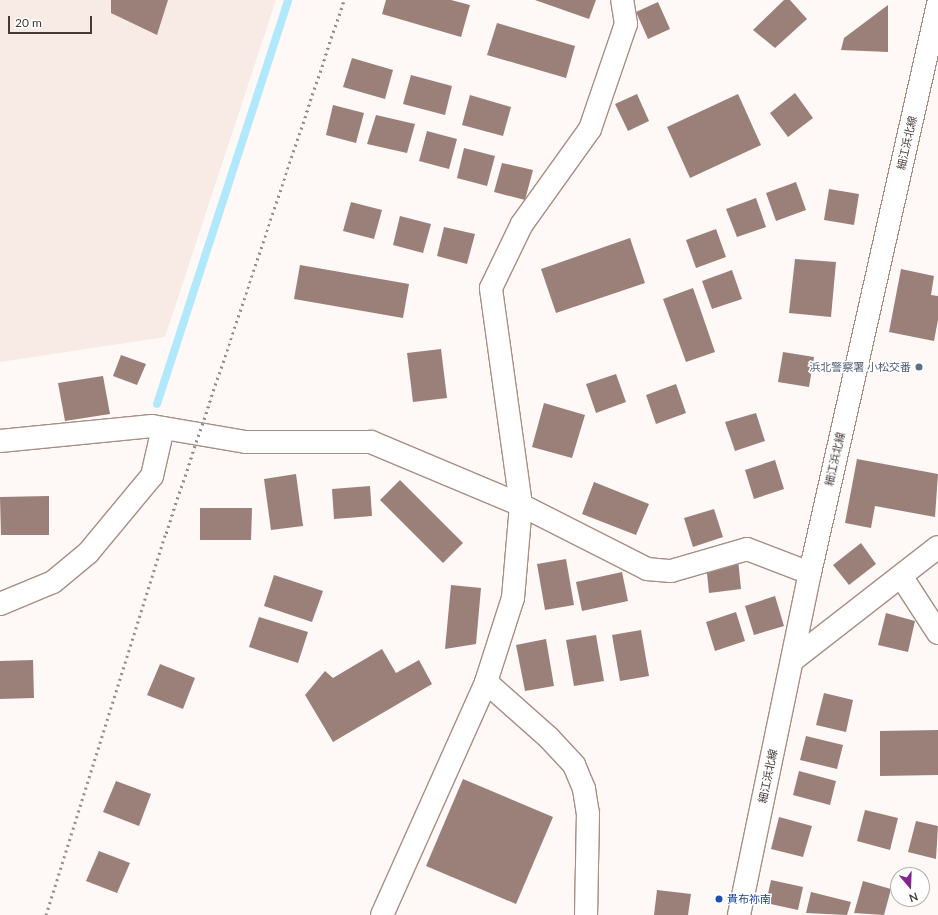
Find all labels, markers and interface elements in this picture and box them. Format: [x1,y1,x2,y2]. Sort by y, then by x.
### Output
scale bar [10,8,94,34]
text: 20 m [15,15,42,30]
street label: 細江浜北線 [894,115,920,171]
place label: 浜北警察署 小松交番 [809,360,911,374]
marker: 浜北警察署 小松交番 [914,362,924,372]
street label: 細江浜北線 [822,431,848,487]
street label: 細江浜北線 [756,748,780,804]
north arrow [890,867,930,907]
text: N [908,890,920,905]
place label: 貴布祢南 [727,892,771,906]
marker: 貴布祢南 [714,894,724,904]

